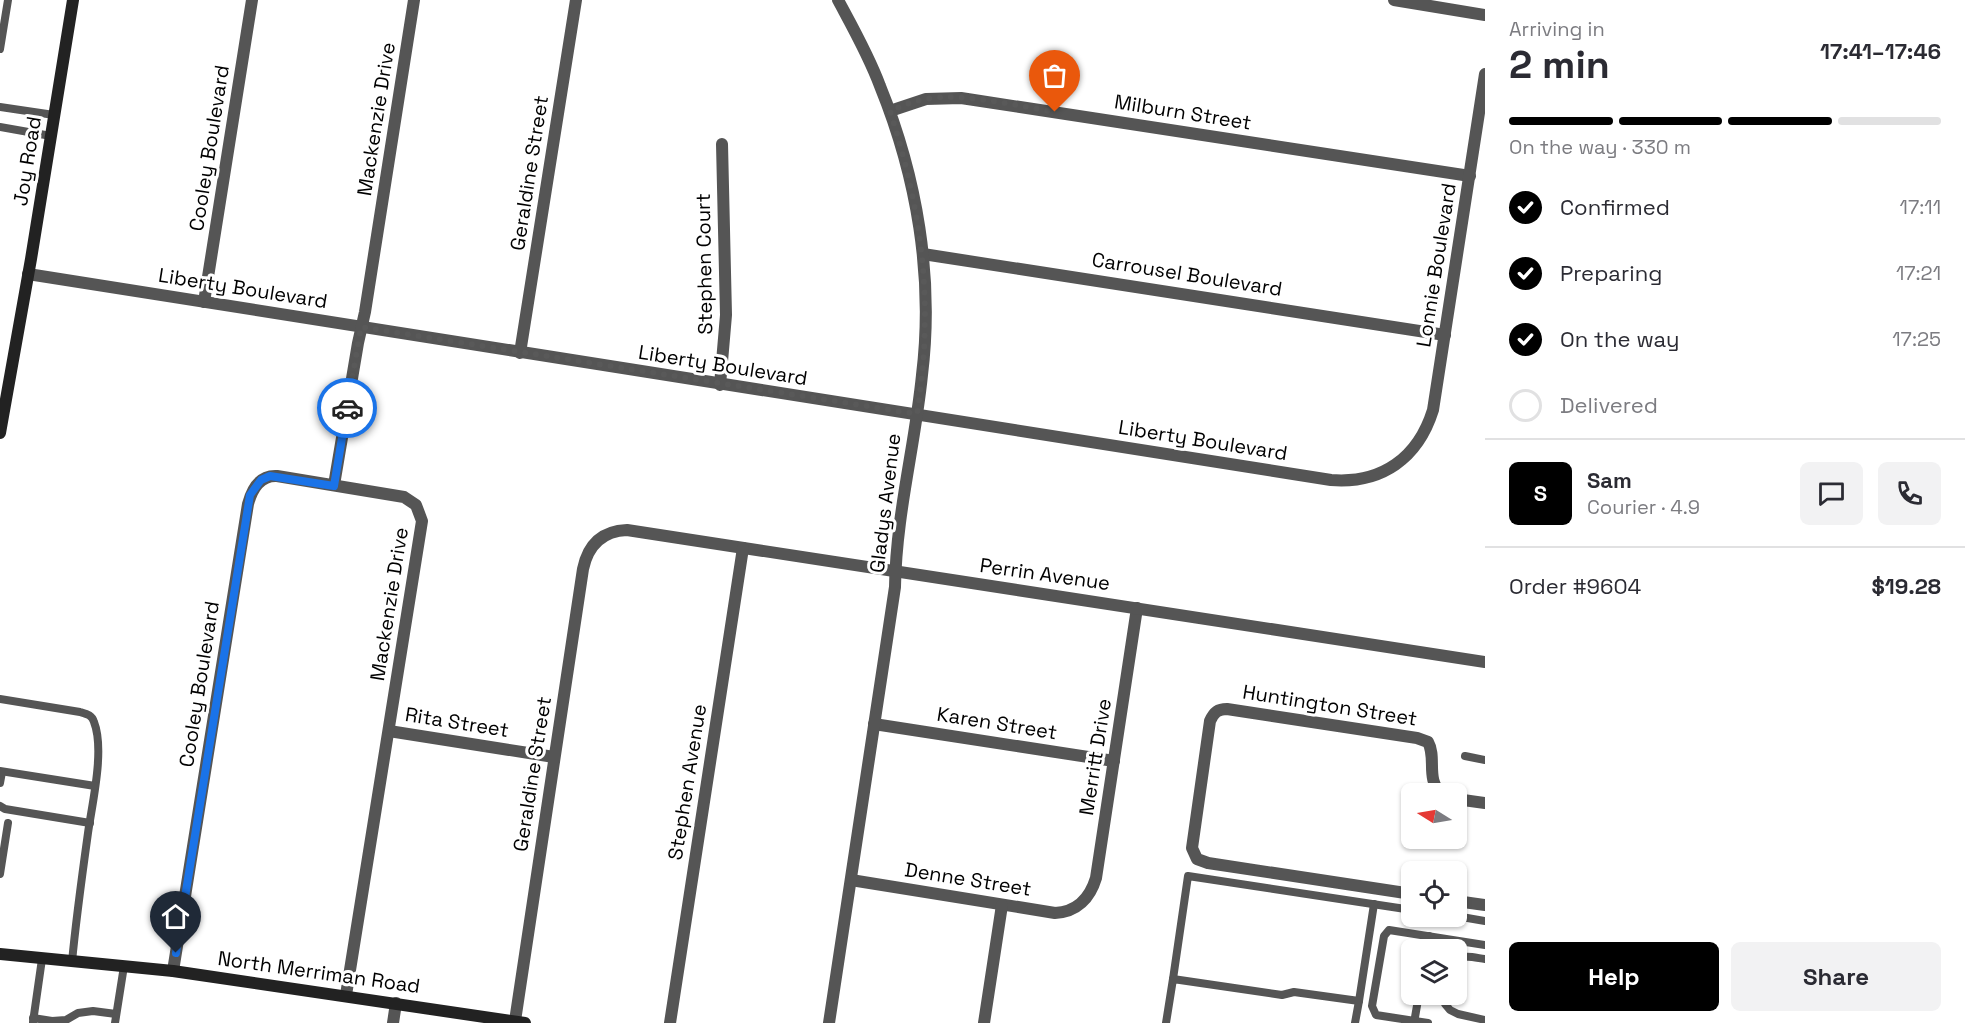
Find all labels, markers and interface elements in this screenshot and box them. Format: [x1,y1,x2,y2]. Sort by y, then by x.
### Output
text: Arriving in [1509,16,1605,42]
text: 17:41–17:46 [1820,37,1941,65]
street label: Mackenzie Drive [351,40,401,198]
text: 2 min [1509,40,1610,89]
pin [1029,50,1080,112]
icon: bag [1038,59,1071,92]
street label: Cooley Boulevard [183,63,235,233]
street label: Milburn Street [1113,88,1253,136]
street label: Geraldine Street [504,94,554,252]
street label: Joy Road [7,114,47,208]
text: On the way · 330 m [1509,134,1691,160]
street label: Lonnie Boulevard [1410,181,1462,349]
icon: check [1509,191,1542,224]
street label: Stephen Court [690,193,718,335]
text: Confirmed [1560,193,1670,221]
text: 17:11 [1900,194,1941,220]
street label: Carrousel Boulevard [1090,246,1284,302]
icon: check [1509,257,1542,290]
text: Preparing [1560,259,1662,287]
text: 17:21 [1896,260,1941,286]
street label: Liberty Boulevard [157,262,329,314]
icon: check [1509,323,1542,356]
text: On the way [1560,325,1679,353]
text: 17:25 [1892,326,1941,352]
street label: Liberty Boulevard [637,339,809,391]
courier [317,378,377,438]
text: Delivered [1560,391,1658,419]
icon: car [331,392,364,425]
street label: Liberty Boulevard [1117,414,1289,466]
street label: Gladys Avenue [864,432,906,574]
button: chat [1800,462,1863,525]
button: phone [1878,462,1941,525]
text: Sam [1587,466,1632,494]
text: S [1534,479,1547,507]
text: Courier · 4.9 [1587,494,1700,520]
street label: Mackenzie Drive [364,525,414,683]
street label: Perrin Avenue [978,552,1112,596]
text: Order #9604 [1509,572,1641,600]
text: $19.28 [1872,572,1941,600]
street label: Cooley Boulevard [173,599,225,769]
street label: Huntington Street [1241,678,1419,732]
street label: Geraldine Street [507,695,557,853]
street label: Merritt Drive [1073,697,1117,817]
street label: Rita Street [403,701,511,743]
street label: Karen Street [935,701,1059,745]
street label: Stephen Avenue [662,702,712,862]
north arrow [1401,783,1467,849]
map controls [1401,783,1467,1005]
street label: Denne Street [903,856,1033,902]
button: locate [1401,861,1467,927]
pin [150,891,201,953]
icon: home [159,900,192,933]
button: layers [1401,939,1467,1005]
button: Help [1509,942,1719,1011]
button: Share [1731,942,1941,1011]
street label: North Merriman Road [216,945,422,999]

